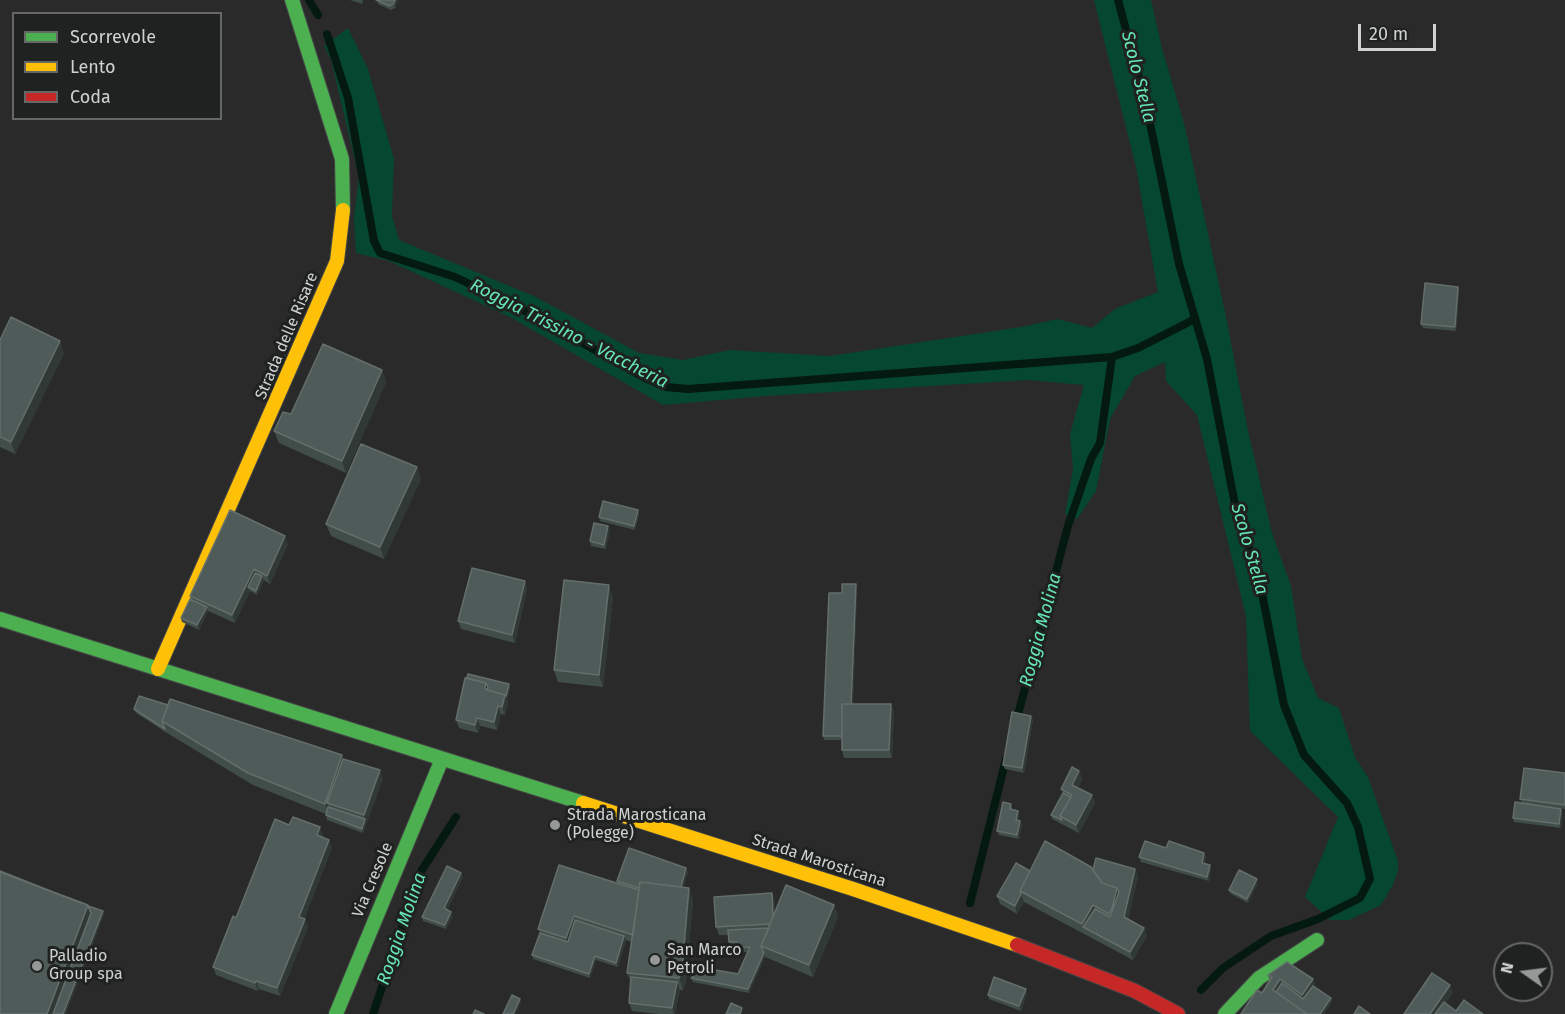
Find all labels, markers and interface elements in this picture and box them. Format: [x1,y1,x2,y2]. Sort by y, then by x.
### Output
legend [12,12,222,120]
scale bar [1361,12,1439,50]
text: 20 m [1369,23,1408,45]
text: Scorrevole [70,26,156,48]
water label: Scolo Stella [1116,29,1160,125]
text: Lento [70,56,116,78]
text: Coda [70,86,111,108]
street label: Strada delle Risare [251,269,323,403]
water label: Roggia Trissino - Vaccheria [466,275,672,393]
water label: Scolo Stella [1226,501,1272,597]
water label: Roggia Molina [1015,571,1067,689]
place label: Strada Marosticana (Polegge) [567,806,707,844]
marker: Strada Marosticana (Polegge) [548,818,562,832]
street label: Strada Marosticana [750,830,888,892]
street label: Via Cresole [349,840,397,920]
water label: Roggia Molina [373,870,431,988]
place label: San Marco Petroli [667,941,742,979]
north arrow [1493,942,1553,1002]
place label: Palladio Group spa [49,947,123,985]
marker: San Marco Petroli [648,953,662,967]
marker: Palladio Group spa [30,959,44,973]
text: N [1496,961,1517,975]

